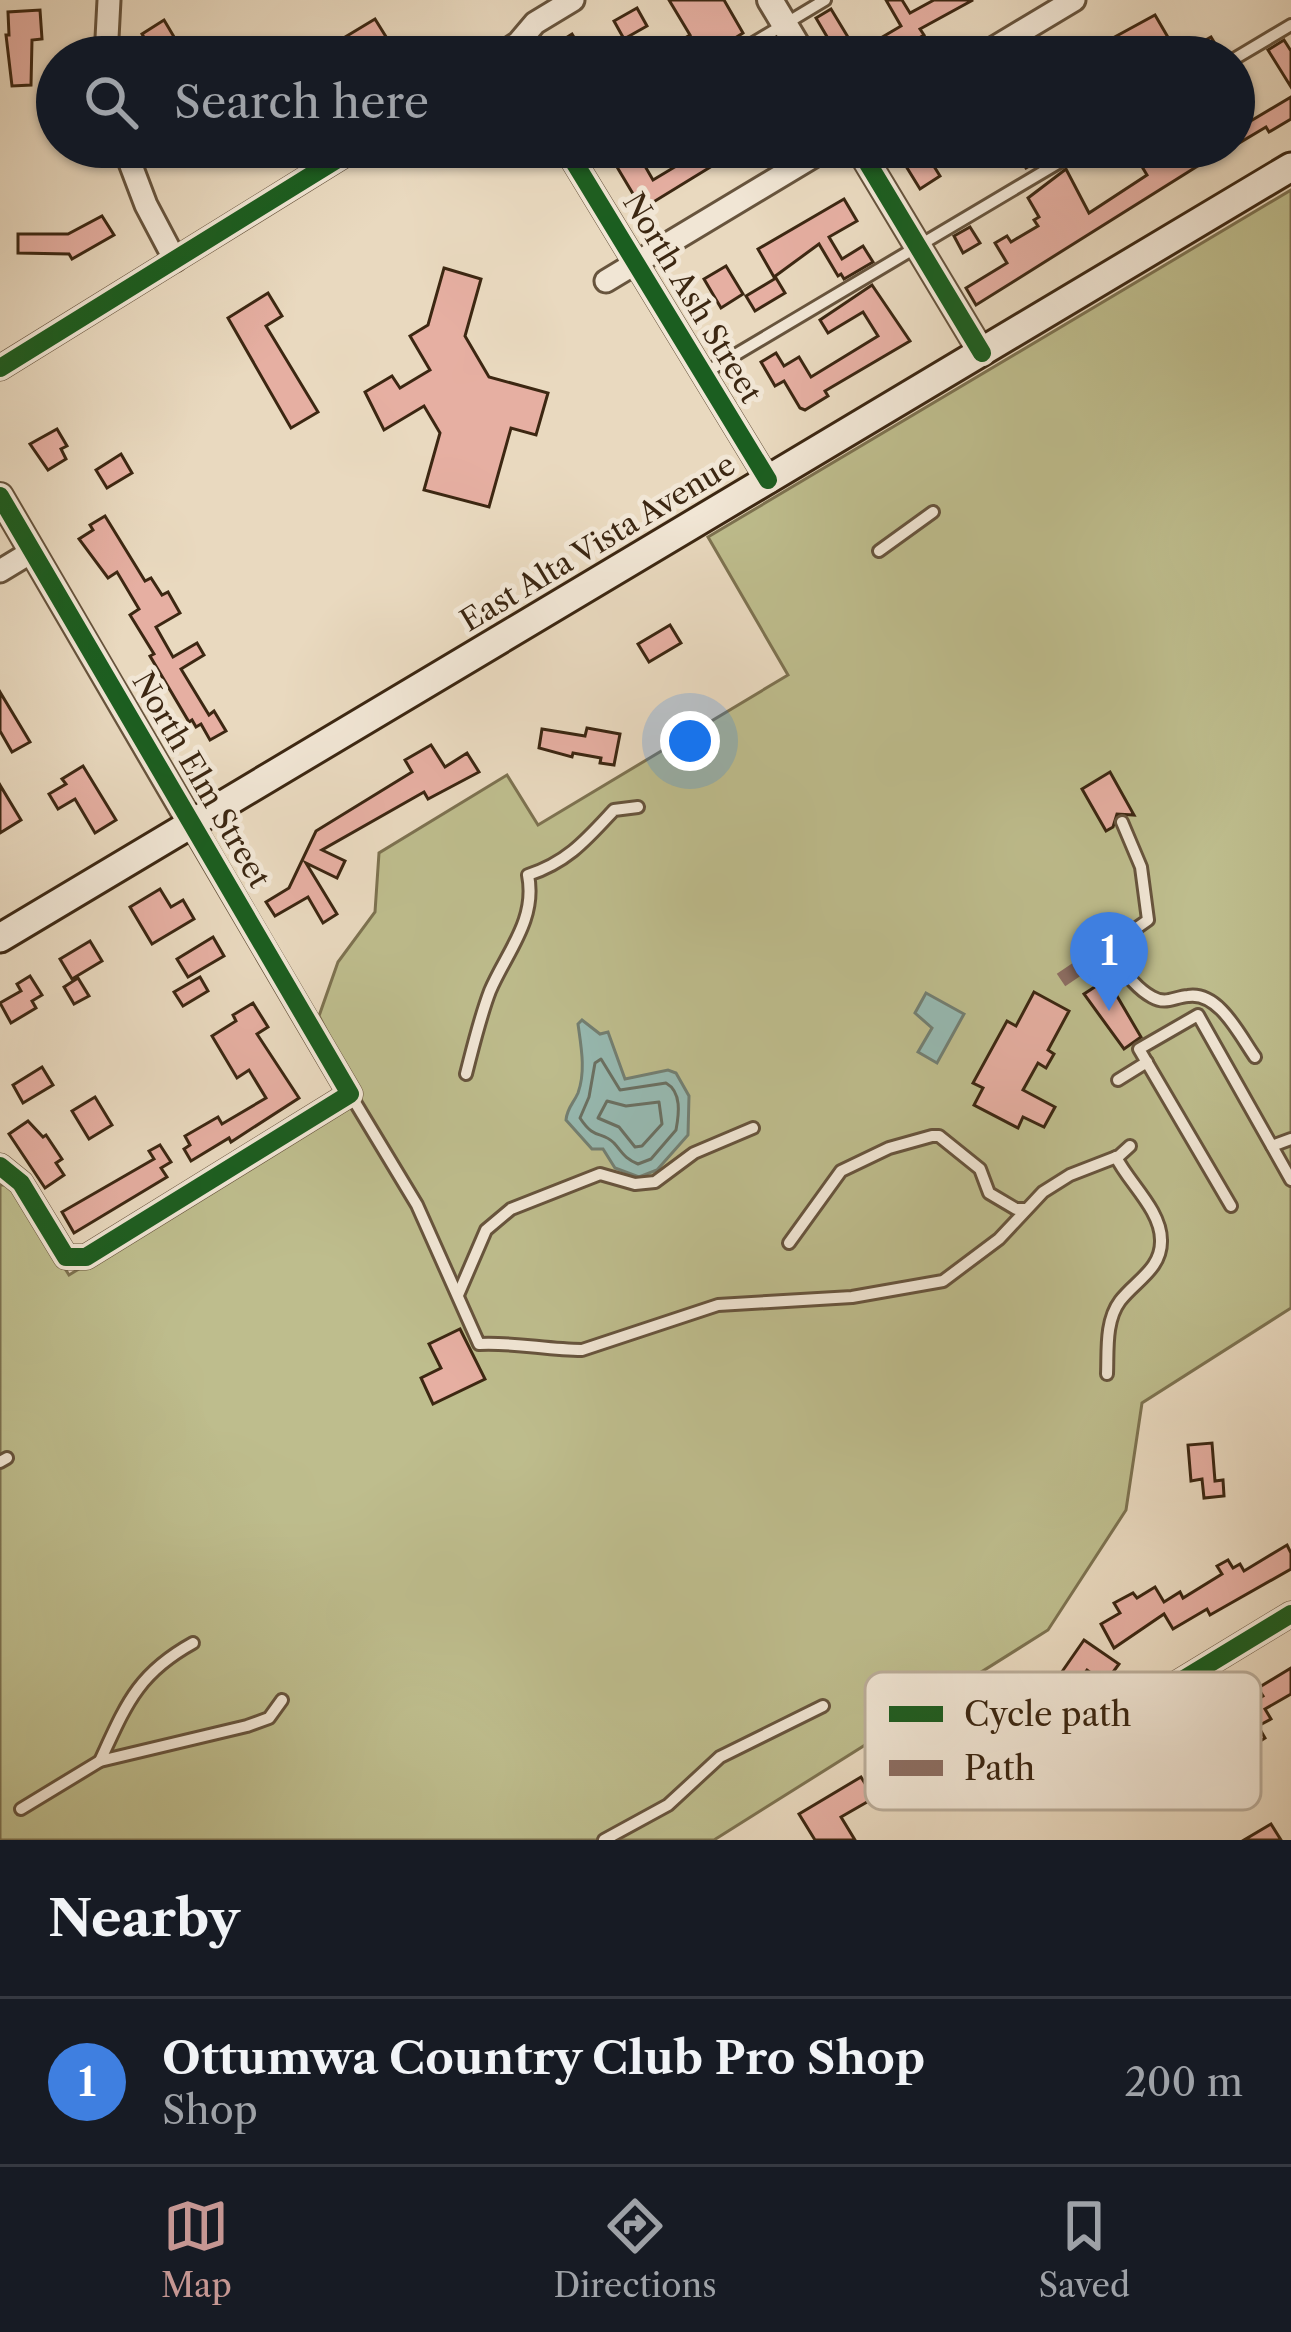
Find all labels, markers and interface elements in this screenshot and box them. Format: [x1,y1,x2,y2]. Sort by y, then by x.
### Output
search box [36,36,1255,168]
icon: search [78,69,144,135]
text: Search here [174,74,429,130]
street label: North Ash Street [615,186,770,410]
street label: East Alta Vista Avenue [454,446,742,639]
street label: North Elm Street [125,665,278,895]
your location [660,711,720,771]
pin: 1 [1070,912,1148,1011]
legend [865,1672,1261,1810]
text: Cycle path [964,1694,1131,1735]
text: Path [964,1748,1035,1789]
text: Nearby [48,1887,240,1949]
text: Ottumwa Country Club Pro Shop [162,2030,925,2086]
text: 1 [78,2058,96,2106]
text: 200 m [1124,2058,1243,2106]
text: Shop [162,2086,258,2134]
tab: Map [161,2193,232,2306]
tab: Directions [554,2193,717,2306]
tab: Saved [1038,2193,1130,2306]

